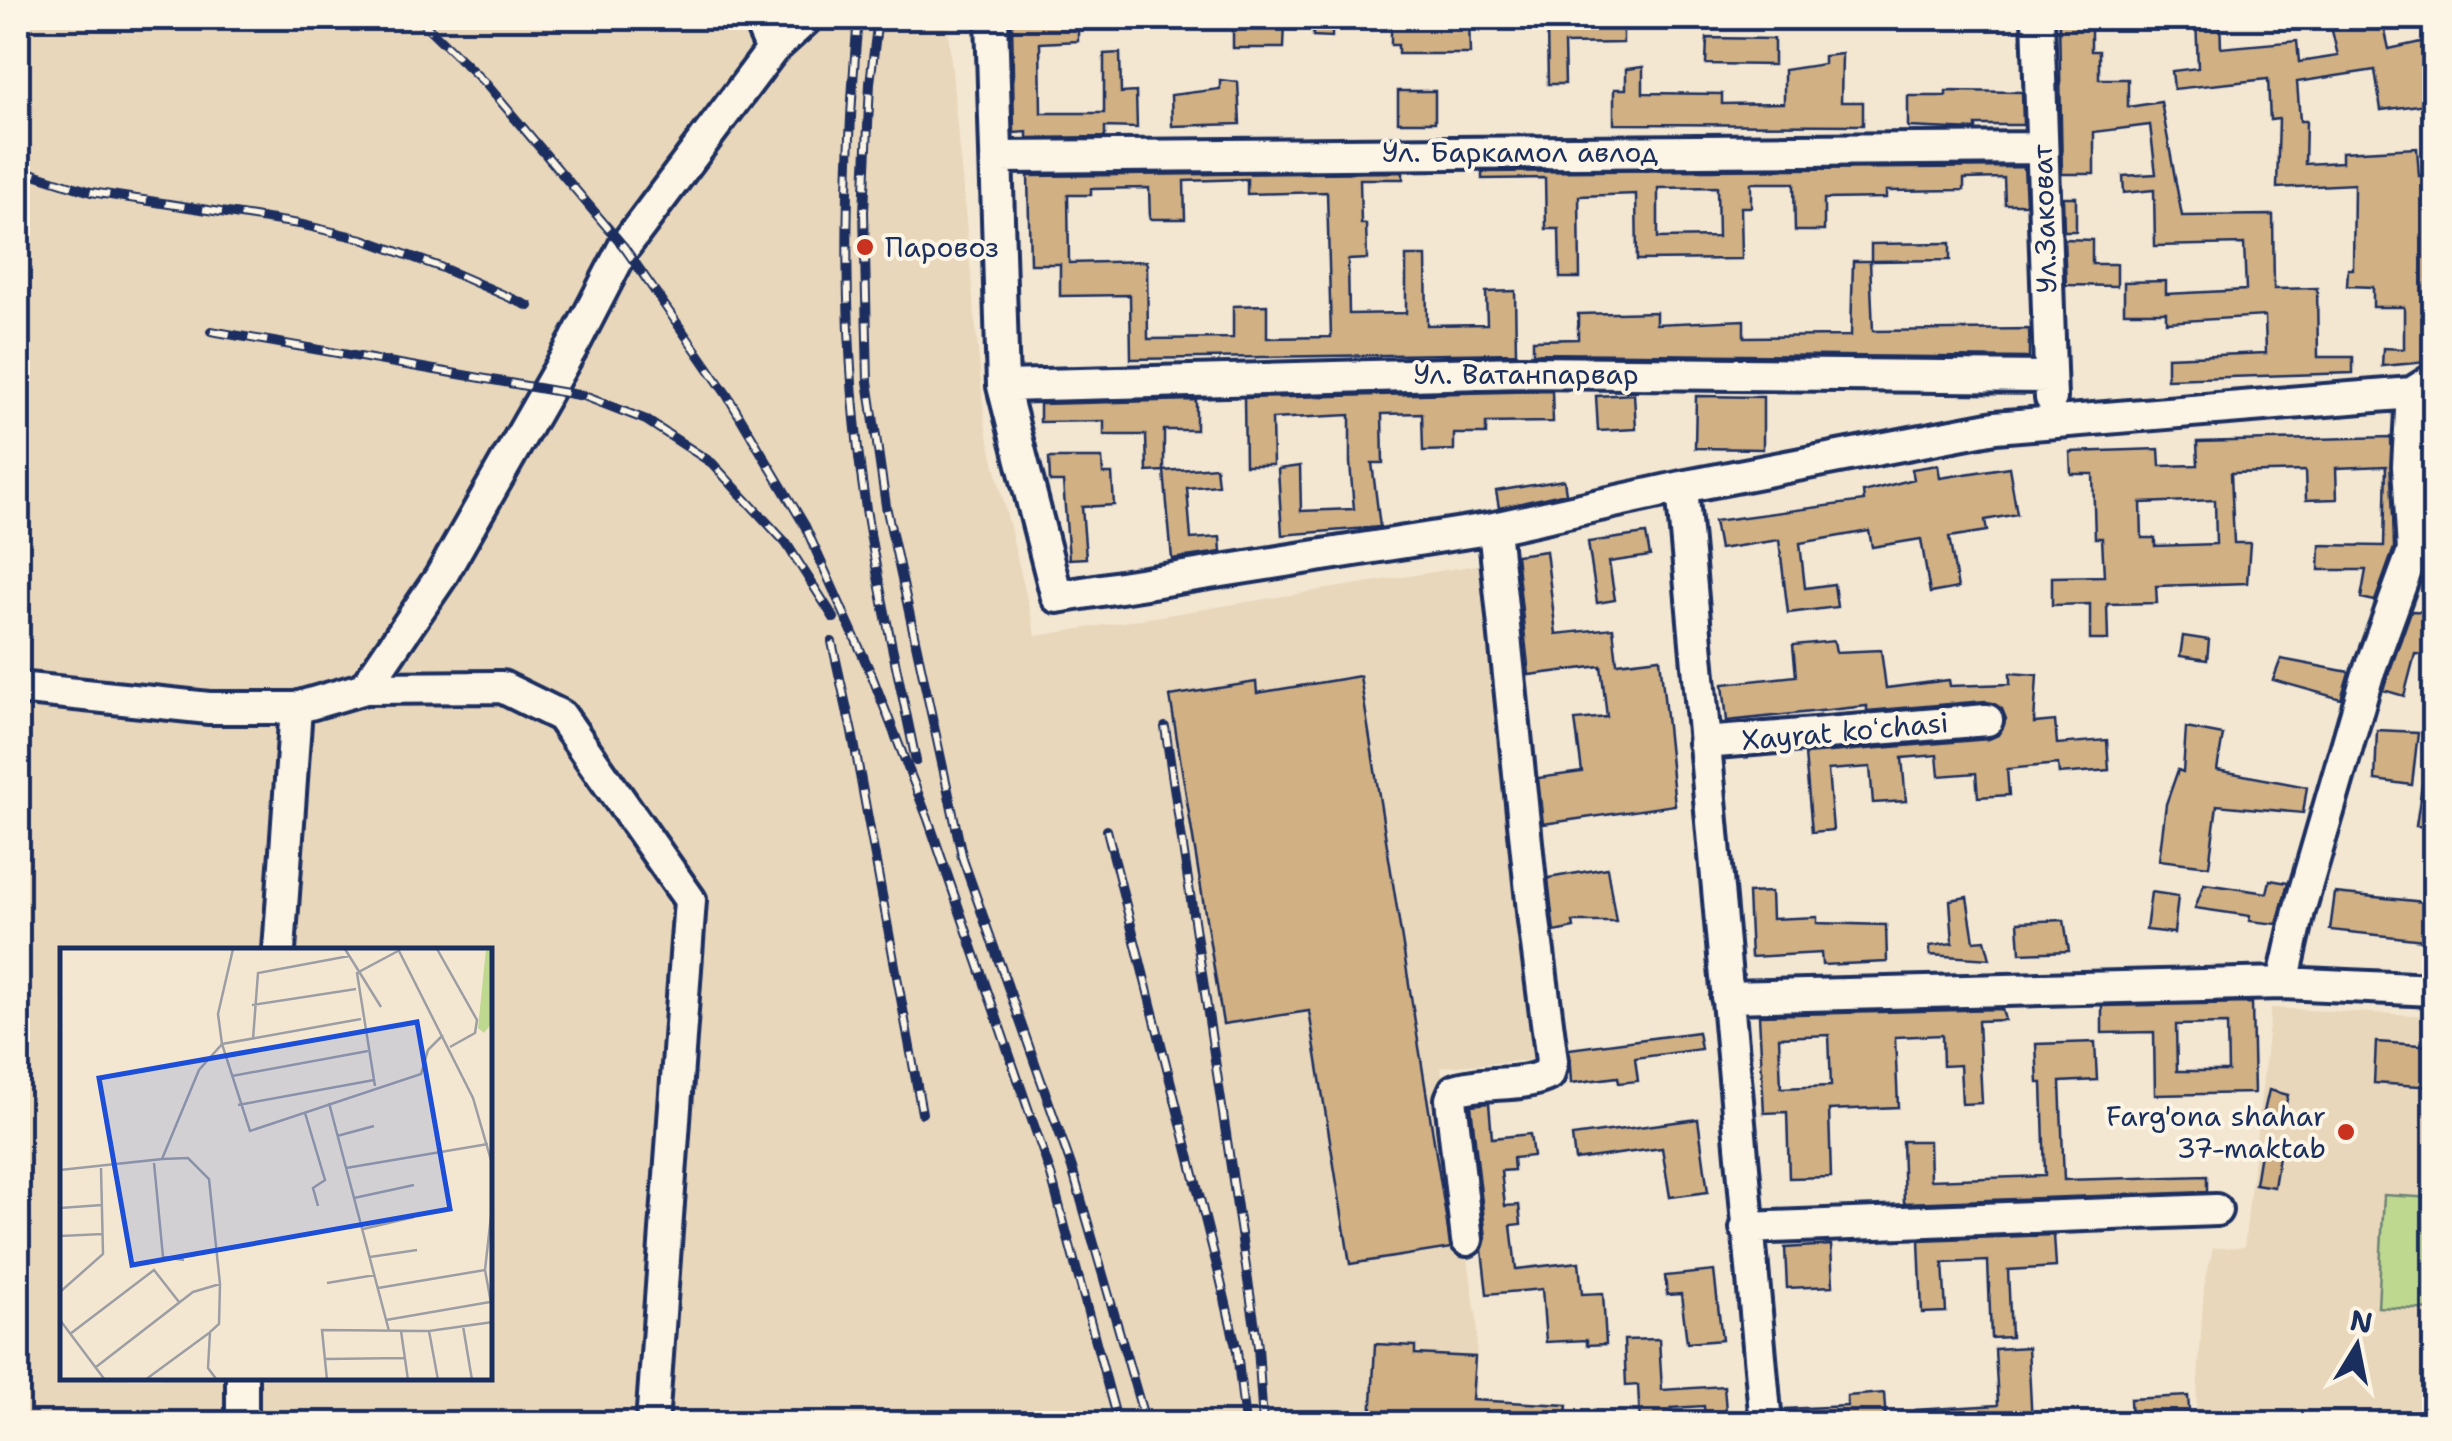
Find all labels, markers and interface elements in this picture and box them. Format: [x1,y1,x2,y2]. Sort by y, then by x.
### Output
street label: Ул. Баркамол авлод [1382,133,1658,171]
street label: Ул.Заковат [2022,143,2066,294]
place label: Паровоз [885,228,999,266]
marker: Паровоз [854,236,876,258]
street label: Ул. Ватанпарвар [1413,355,1639,393]
street label: Xayrat koʻchasi [1740,703,1950,759]
inset map [60,948,492,1381]
place label: Farg'ona shahar 37-maktab [2106,1097,2326,1167]
marker: Farg'ona shahar 37-maktab [2335,1121,2357,1143]
north arrow [2307,1296,2407,1396]
text: N [2347,1301,2376,1342]

